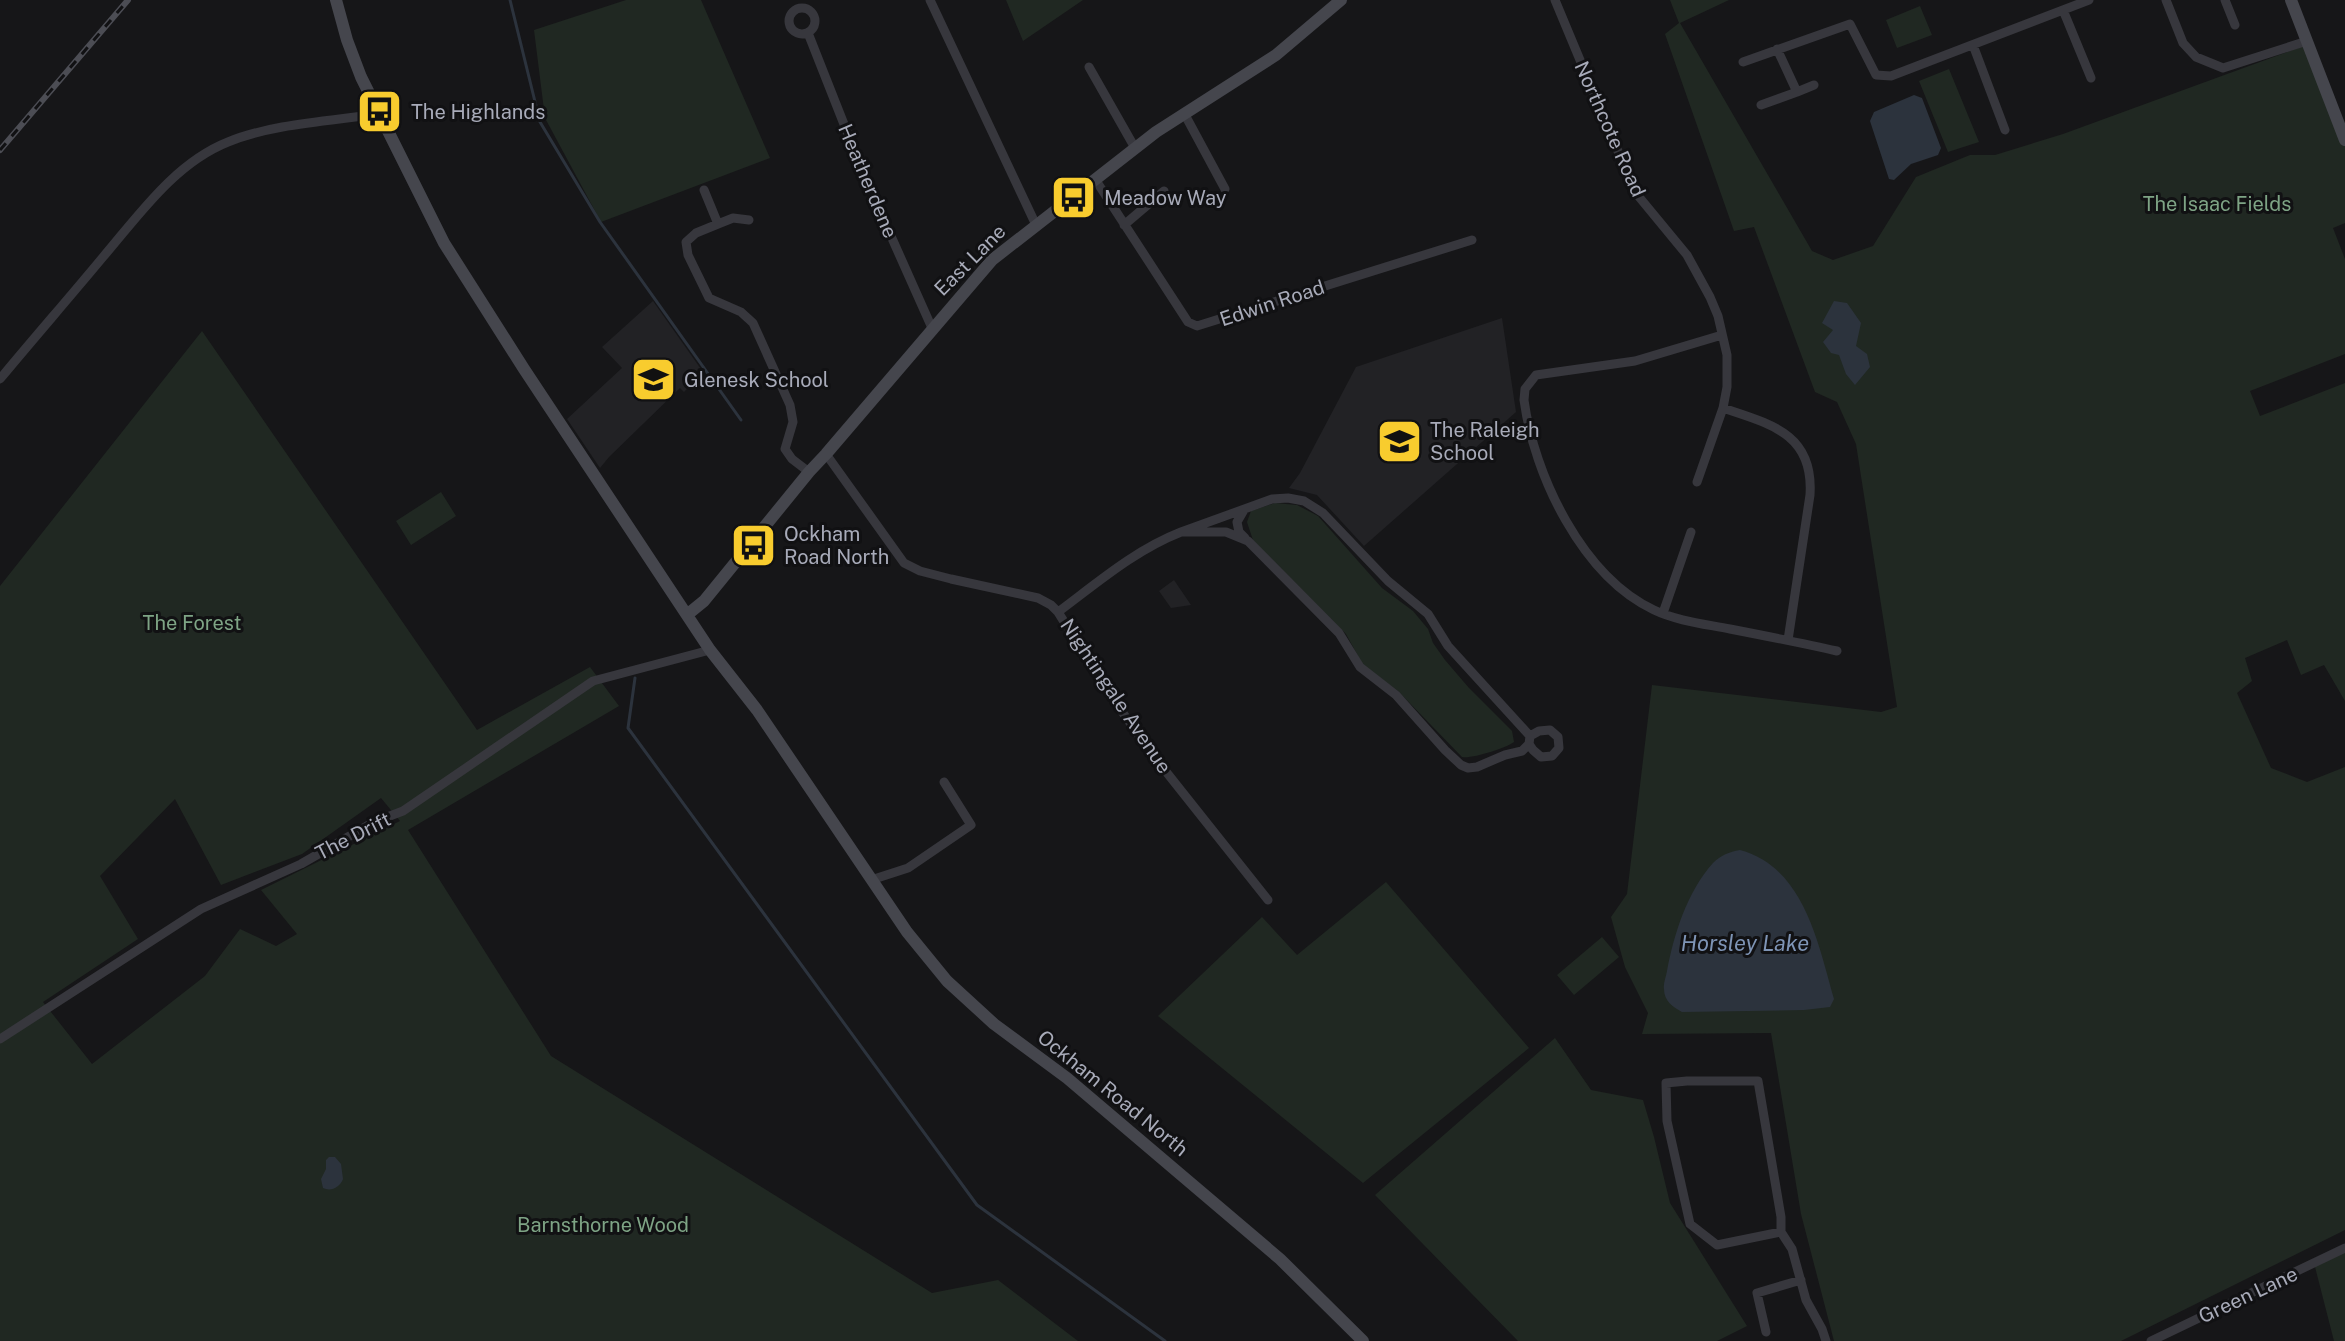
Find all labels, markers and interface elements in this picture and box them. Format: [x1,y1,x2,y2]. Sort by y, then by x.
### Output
street label: Northcote Road [1569,58,1651,200]
bus stop icon: The Highlands [356,88,404,136]
place label: The Highlands [411,100,545,124]
street label: Heatherdene [833,120,903,242]
bus stop icon: Meadow Way [1049,174,1097,222]
place label: Meadow Way [1104,186,1227,210]
park label: The Isaac Fields [2143,192,2291,216]
street label: East Lane [929,219,1011,301]
street label: Edwin Road [1217,275,1327,331]
school or university icon: Glenesk School [629,356,677,404]
place label: Glenesk School [684,368,829,392]
school or university icon: The Raleigh School [1375,418,1423,466]
place label: The Raleigh School [1430,418,1540,465]
bus stop icon: Ockham Road North [729,522,777,570]
place label: Ockham Road North [784,522,889,569]
park label: The Forest [143,611,241,635]
street label: Nightingale Avenue [1055,614,1177,778]
street label: The Drift [311,807,395,865]
water label: Horsley Lake [1681,930,1809,956]
street label: Ockham Road North [1033,1025,1193,1161]
park label: Barnsthorne Wood [517,1213,689,1237]
street label: Green Lane [2195,1262,2301,1328]

